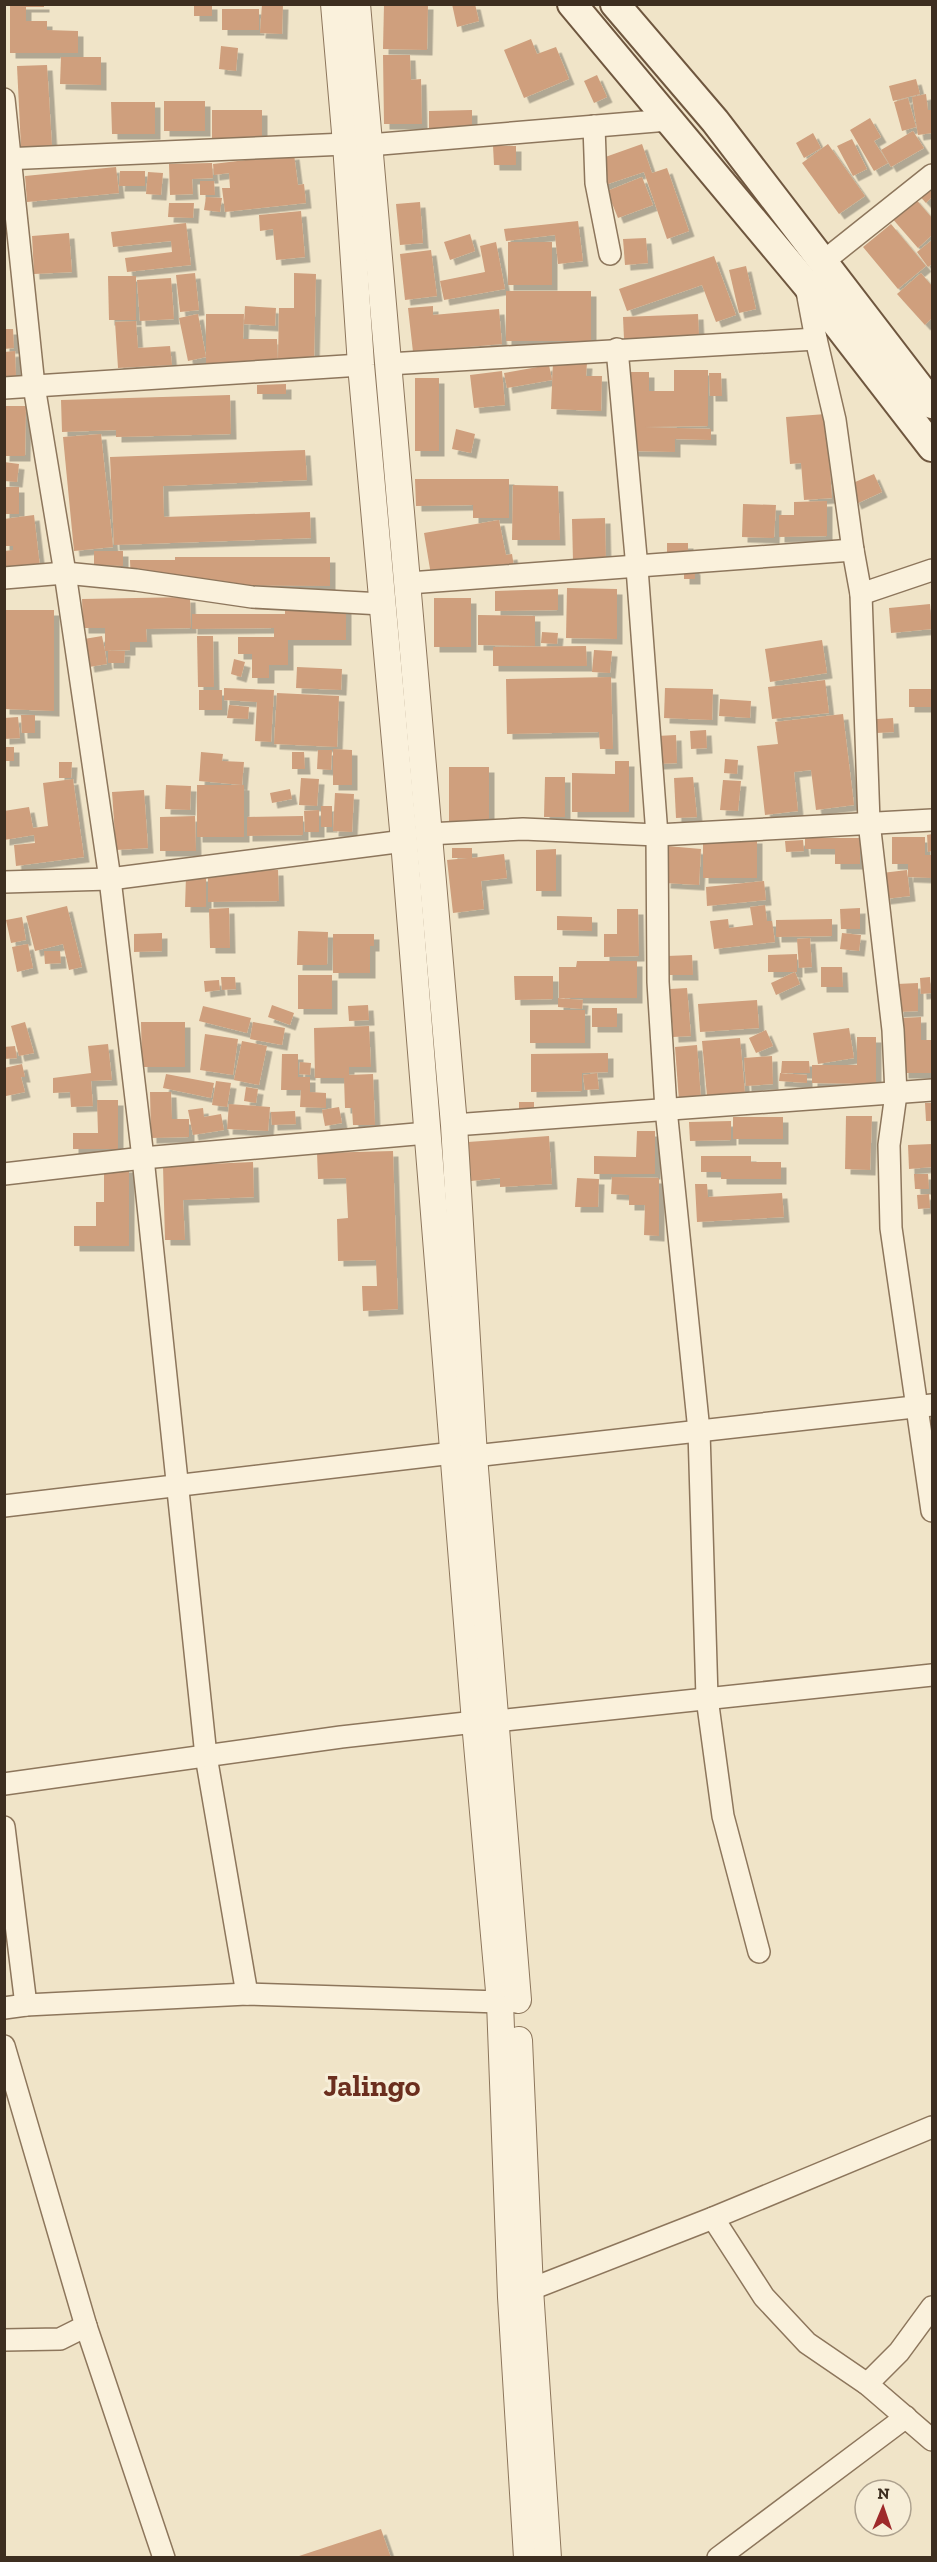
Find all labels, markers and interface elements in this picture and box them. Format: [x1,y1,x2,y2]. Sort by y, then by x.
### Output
district label: Jalingo [324,2068,421,2104]
north arrow [853,2478,913,2538]
text: N [877,2484,890,2503]

